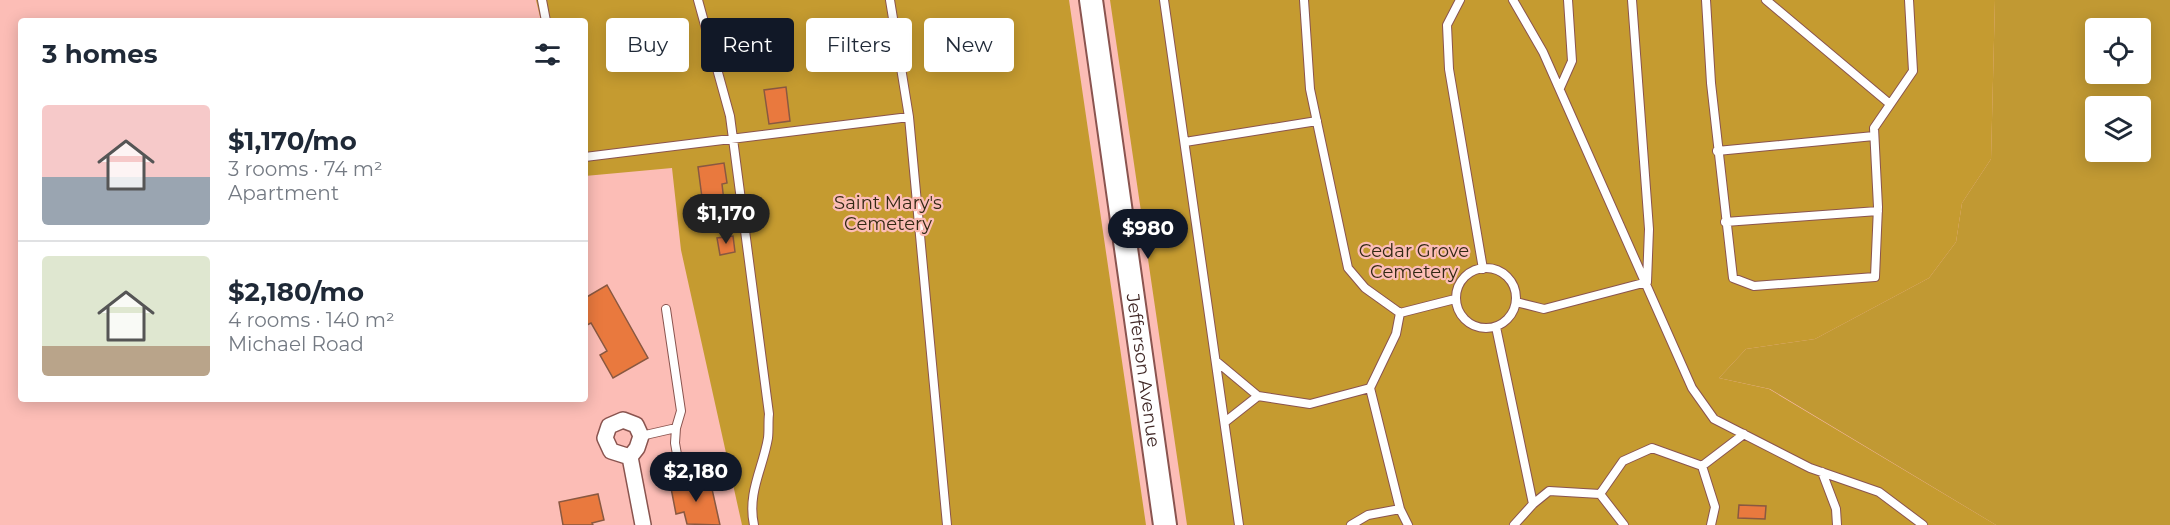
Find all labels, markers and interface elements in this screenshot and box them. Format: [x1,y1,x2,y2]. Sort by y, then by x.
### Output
chip: Buy [606,18,689,72]
chip: Rent [701,18,794,72]
chip: Filters [806,18,912,72]
chip: New [924,18,1014,72]
map controls [2085,18,2151,162]
button: locate [2085,18,2151,84]
text: 3 homes [42,38,157,70]
icon: filters [531,38,564,71]
button: layers [2085,96,2151,162]
text: $1,170/mo [228,125,357,157]
icon: home [90,129,162,201]
text: 3 rooms · 74 m² [228,157,383,181]
text: Apartment [228,181,339,205]
park label: Saint Mary's Cemetery [834,192,942,235]
pin: $1,170 [677,194,775,245]
text: $1,170 [697,201,755,225]
pin: $980 [1112,209,1184,260]
text: $980 [1122,216,1174,240]
park label: Cedar Grove Cemetery [1359,240,1469,283]
text: $2,180/mo [228,276,364,308]
icon: home [90,280,162,352]
street label: Jefferson Avenue [1121,291,1165,449]
text: 4 rooms · 140 m² [228,308,395,332]
text: Michael Road [228,332,364,356]
pin: $2,180 [647,452,745,503]
text: $2,180 [664,459,728,483]

